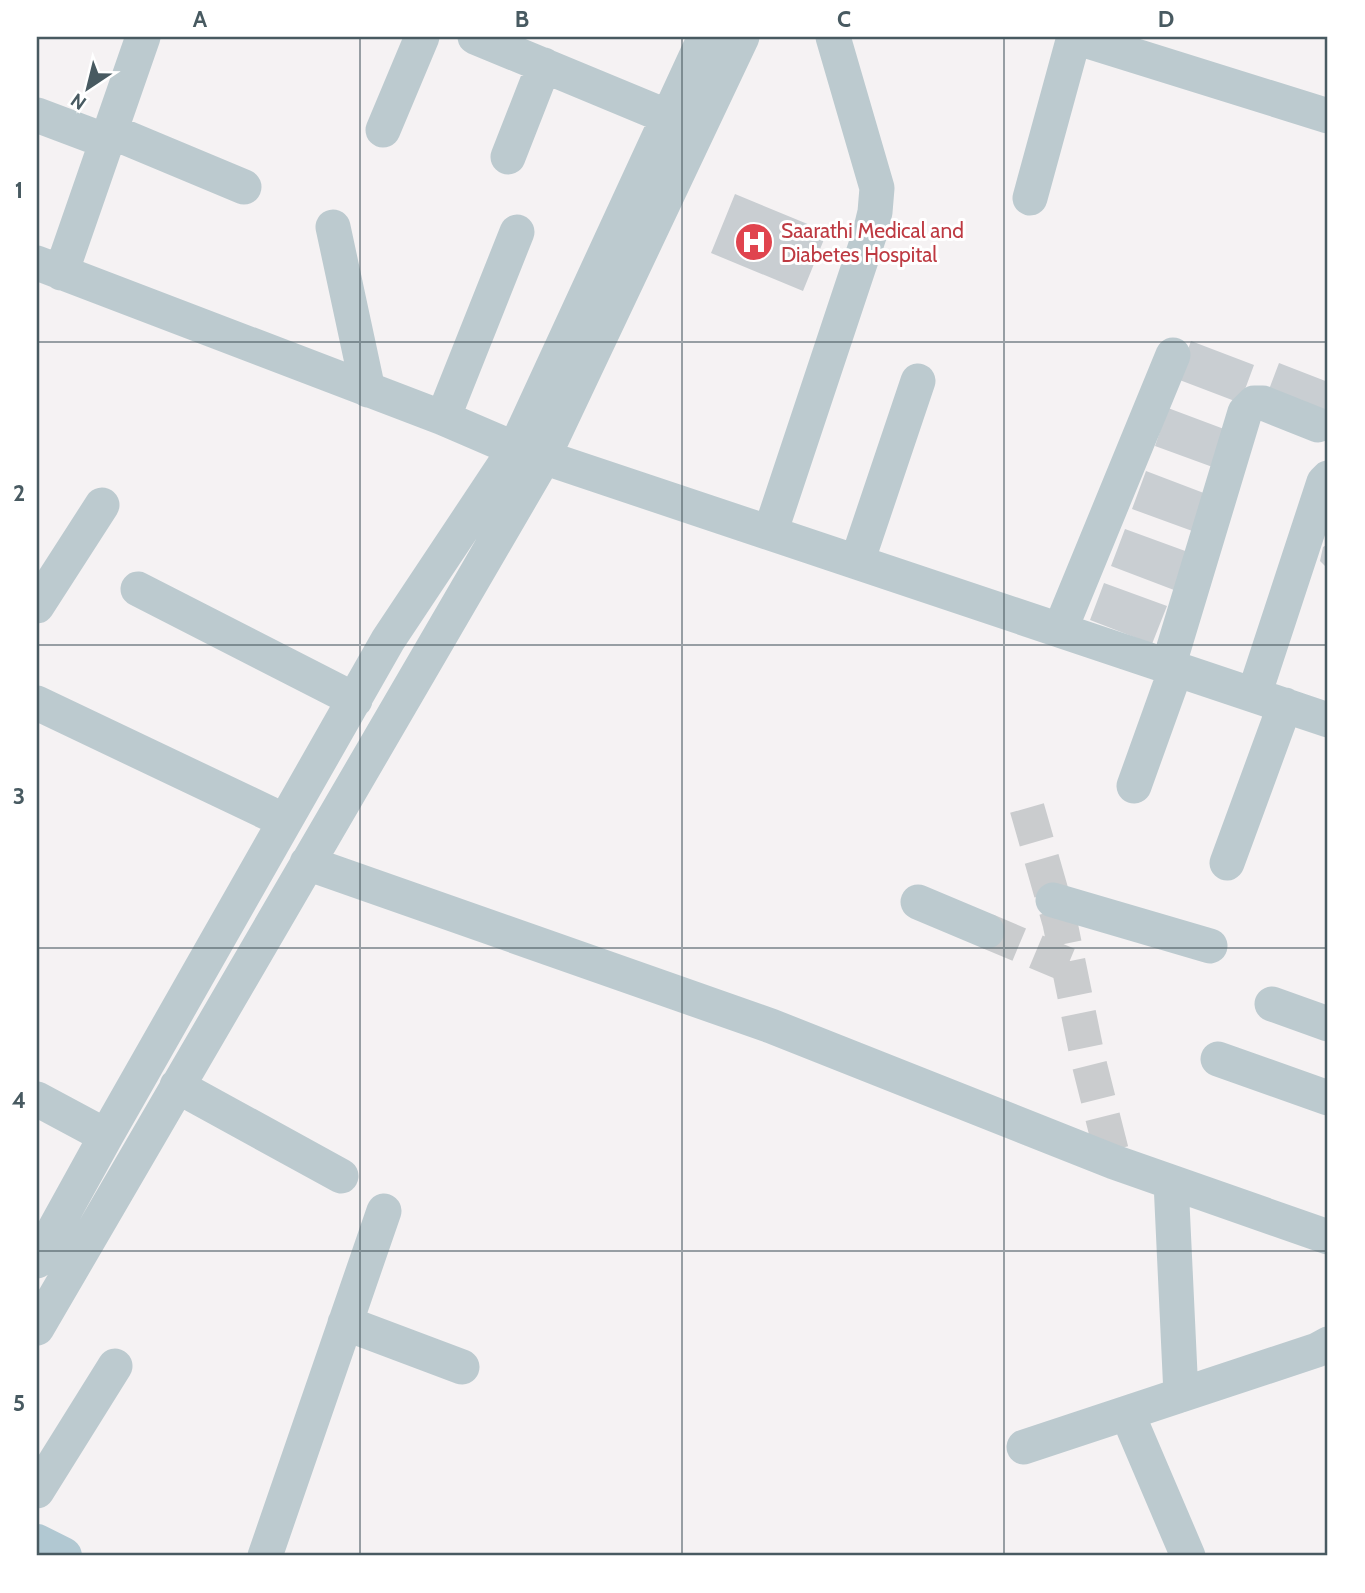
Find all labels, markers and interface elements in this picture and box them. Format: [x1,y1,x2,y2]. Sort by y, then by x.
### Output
text: A [193,5,208,33]
text: B [515,5,529,33]
text: C [837,5,851,33]
text: D [1158,5,1174,33]
north arrow [52,52,122,122]
text: N [66,88,91,115]
text: 1 [15,176,23,204]
place label: Saarathi Medical and Diabetes Hospital [781,218,964,267]
hospital icon: Saarathi Medical and Diabetes Hospital [733,221,775,263]
text: 2 [13,479,25,507]
text: 3 [13,782,25,810]
text: 4 [12,1086,26,1114]
text: 5 [13,1389,25,1417]

